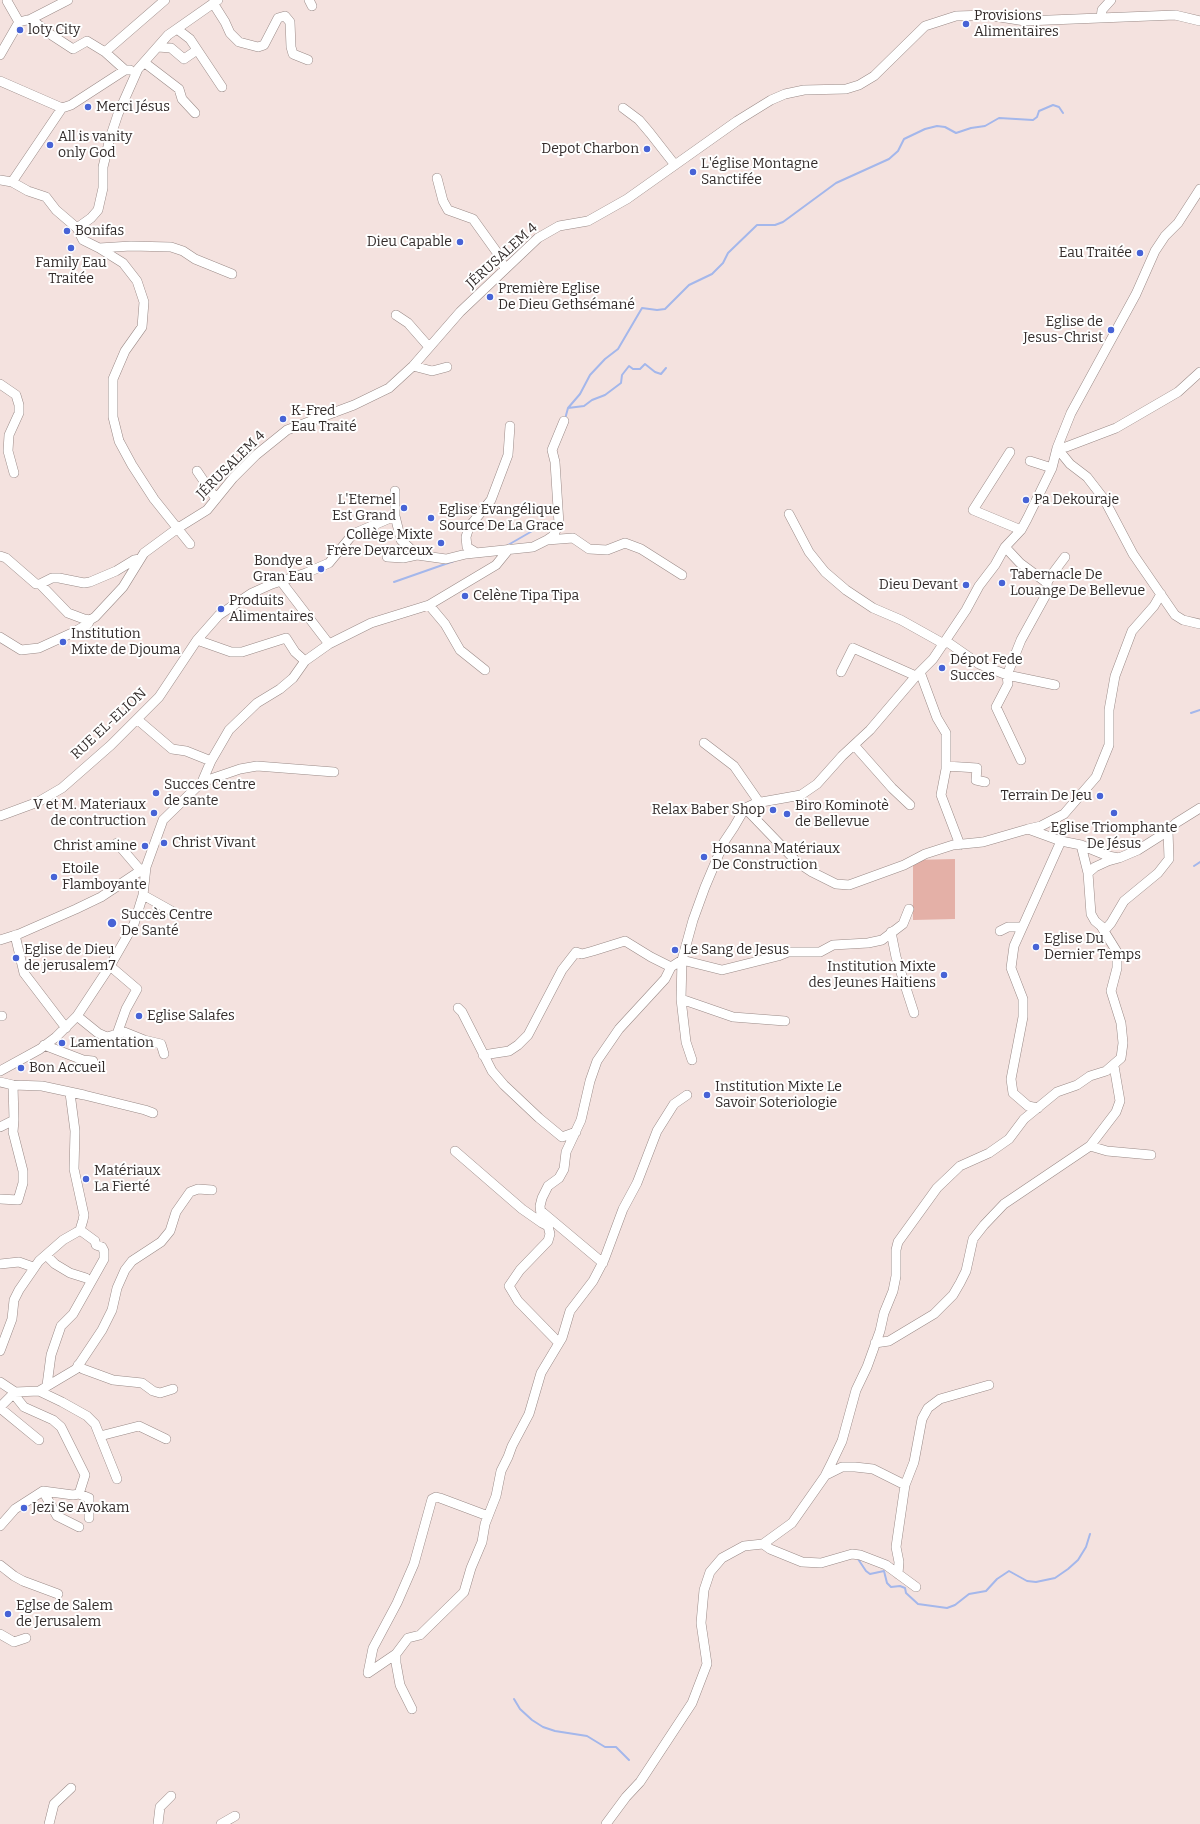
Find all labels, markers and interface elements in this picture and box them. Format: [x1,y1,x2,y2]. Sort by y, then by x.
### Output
place label: Provisions Alimentaires [974,8,1059,40]
marker: Provisions Alimentaires [961,19,971,29]
place label: loty City [28,22,80,38]
marker: loty City [15,25,25,35]
place label: Merci Jésus [96,99,170,115]
marker: Merci Jésus [83,102,93,112]
place label: All is vanity only God [58,129,132,162]
marker: All is vanity only God [45,140,55,150]
place label: Depot Charbon [541,141,639,157]
marker: Depot Charbon [642,144,652,154]
place label: L'église Montagne Sanctifée [701,156,818,188]
marker: L'église Montagne Sanctifée [688,167,698,177]
street label: JÉRUSALEM 4 [463,220,541,292]
place label: Bonifas [75,223,124,239]
marker: Bonifas [62,226,72,236]
place label: Dieu Capable [367,234,452,250]
marker: Dieu Capable [455,237,465,247]
marker: Family Eau Traitée [66,243,76,253]
place label: Eau Traitée [1059,245,1132,261]
marker: Eau Traitée [1135,248,1145,258]
place label: Family Eau Traitée [35,255,107,288]
place label: Première Eglise De Dieu Gethsémané [498,281,635,314]
marker: Première Eglise De Dieu Gethsémané [485,292,495,302]
place label: Eglise de Jesus-Christ [1023,314,1103,346]
marker: Eglise de Jesus-Christ [1106,325,1116,335]
place label: K-Fred Eau Traité [291,403,357,436]
marker: K-Fred Eau Traité [278,414,288,424]
street label: JÉRUSALEM 4 [193,427,269,503]
place label: L'Eternel Est Grand [332,492,396,524]
place label: Pa Dekouraje [1034,492,1119,508]
marker: Pa Dekouraje [1021,495,1031,505]
place label: Eglise Evangélique Source De La Grace [439,502,564,534]
marker: L'Eternel Est Grand [399,503,409,513]
marker: Eglise Evangélique Source De La Grace [426,513,436,523]
place label: Collège Mixte Frère Devarceux [327,527,433,560]
marker: Collège Mixte Frère Devarceux [436,538,446,548]
place label: Bondye a Gran Eau [253,553,313,586]
marker: Bondye a Gran Eau [316,564,326,574]
place label: Tabernacle De Louange De Bellevue [1010,567,1145,600]
place label: Dieu Devant [879,577,958,593]
marker: Tabernacle De Louange De Bellevue [997,578,1007,588]
marker: Dieu Devant [961,580,971,590]
place label: Celène Tipa Tipa [473,588,579,604]
marker: Celène Tipa Tipa [460,591,470,601]
place label: Produits Alimentaires [229,593,314,626]
marker: Produits Alimentaires [216,604,226,614]
place label: Institution Mixte de Djouma [71,626,181,658]
marker: Institution Mixte de Djouma [58,637,68,647]
place label: Dépot Fede Succes [950,652,1023,684]
marker: Dépot Fede Succes [937,663,947,673]
street label: RUE EL-ELION [68,685,150,763]
place label: Succes Centre de sante [164,777,256,810]
marker: Succes Centre de sante [151,788,161,798]
place label: Terrain De Jeu [1000,788,1092,804]
marker: Terrain De Jeu [1095,791,1105,801]
place label: V et M. Materiaux de contruction [33,797,146,830]
place label: Biro Kominotè de Bellevue [795,798,889,830]
place label: Relax Baber Shop [652,802,765,818]
marker: Relax Baber Shop [768,805,778,815]
marker: V et M. Materiaux de contruction [149,808,159,818]
marker: Eglise Triomphante De Jésus [1109,808,1119,818]
marker: Biro Kominotè de Bellevue [782,809,792,819]
place label: Eglise Triomphante De Jésus [1051,820,1177,852]
place label: Christ Vivant [172,835,256,851]
place label: Christ amine [53,838,137,854]
marker: Christ Vivant [159,838,169,848]
marker: Christ amine [140,841,150,851]
place label: Hosanna Matériaux De Construction [712,841,840,874]
marker: Hosanna Matériaux De Construction [699,852,709,862]
place label: Etoile Flamboyante [62,861,147,894]
marker: Etoile Flamboyante [49,872,59,882]
place label: Succès Centre De Santé [121,907,213,940]
marker: Succès Centre De Santé [106,917,118,929]
place label: Eglise Du Dernier Temps [1044,931,1141,964]
place label: Eglise de Dieu de jerusalem7 [24,942,115,974]
place label: Le Sang de Jesus [683,942,789,958]
marker: Eglise Du Dernier Temps [1031,942,1041,952]
marker: Le Sang de Jesus [670,945,680,955]
marker: Eglise de Dieu de jerusalem7 [11,953,21,963]
place label: Institution Mixte des Jeunes Haitiens [809,959,936,992]
marker: Institution Mixte des Jeunes Haitiens [939,970,949,980]
place label: Eglise Salafes [147,1008,235,1024]
marker: Eglise Salafes [134,1011,144,1021]
place label: Lamentation [70,1035,154,1051]
marker: Lamentation [57,1038,67,1048]
place label: Bon Accueil [29,1060,106,1076]
marker: Bon Accueil [16,1063,26,1073]
place label: Institution Mixte Le Savoir Soteriologie [715,1079,842,1112]
marker: Institution Mixte Le Savoir Soteriologie [702,1090,712,1100]
place label: Matériaux La Fierté [94,1163,160,1196]
marker: Matériaux La Fierté [81,1174,91,1184]
place label: Jezi Se Avokam [32,1500,129,1516]
marker: Jezi Se Avokam [19,1503,29,1513]
place label: Eglse de Salem de Jerusalem [16,1598,113,1630]
marker: Eglse de Salem de Jerusalem [3,1609,13,1619]

